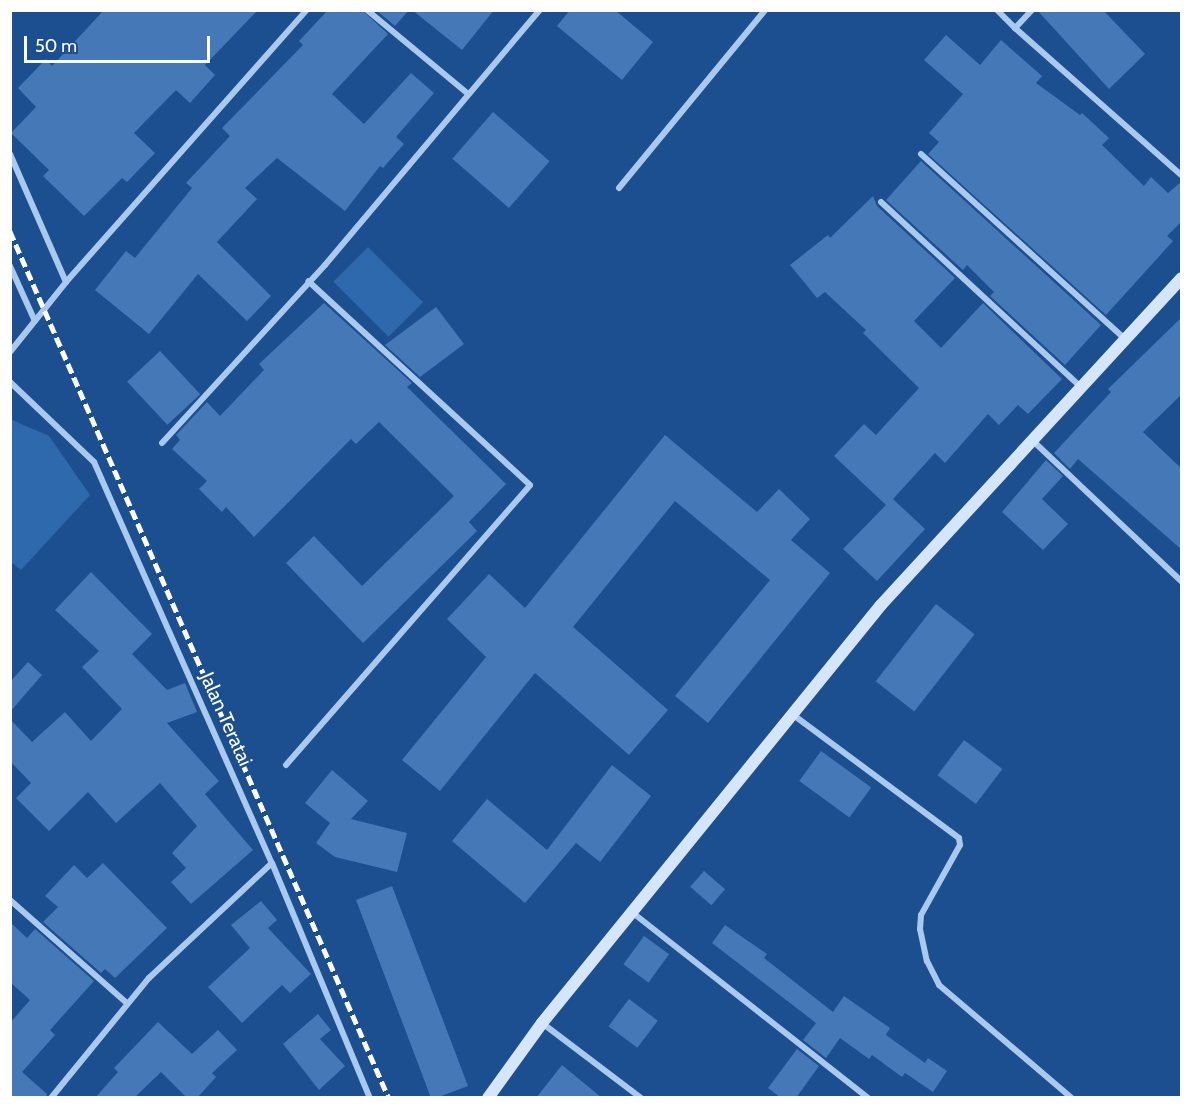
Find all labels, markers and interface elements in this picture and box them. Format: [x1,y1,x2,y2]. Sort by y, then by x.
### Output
scale bar [27,24,213,62]
text: 50 m [35,35,77,57]
street label: Jalan Teratai [195,668,257,770]

